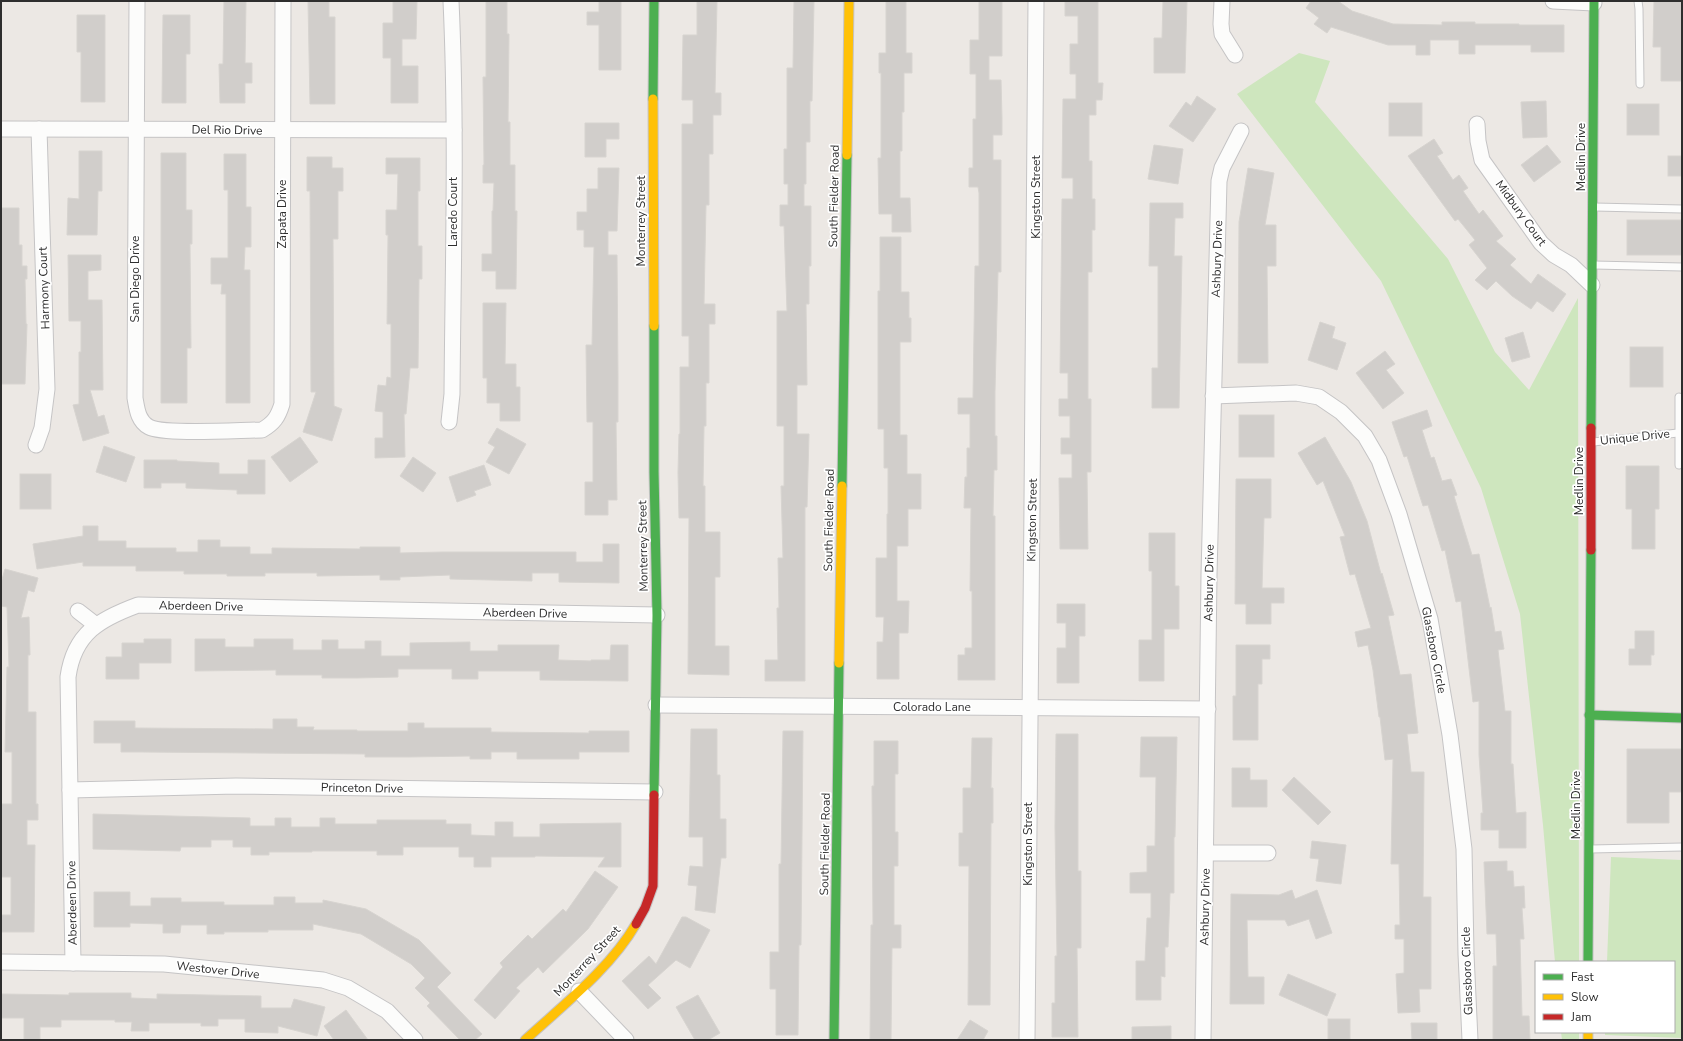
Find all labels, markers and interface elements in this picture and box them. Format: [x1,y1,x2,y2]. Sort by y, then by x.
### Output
street label: Del Rio Drive [191,121,263,139]
street label: Medlin Drive [1573,123,1589,191]
street label: South Fielder Road [825,144,843,248]
street label: Kingston Street [1028,155,1044,239]
street label: Monterrey Street [633,175,649,267]
street label: Laredo Court [445,176,461,247]
street label: Midbury Court [1492,177,1551,250]
street label: Zapata Drive [274,180,290,248]
street label: Ashbury Drive [1208,220,1226,298]
street label: San Diego Drive [127,236,143,322]
street label: Harmony Court [35,246,53,330]
street label: Unique Drive [1599,425,1671,449]
street label: Medlin Drive [1571,447,1587,515]
street label: South Fielder Road [820,468,838,572]
street label: Kingston Street [1023,477,1041,562]
street label: Monterrey Street [634,500,652,592]
street label: Ashbury Drive [1200,544,1218,622]
street label: Aberdeen Drive [159,597,243,615]
street label: Aberdeen Drive [483,604,567,622]
street label: Glassboro Circle [1418,605,1450,695]
street label: Colorado Lane [893,699,971,715]
street label: Medlin Drive [1568,771,1584,839]
street label: Princeton Drive [321,779,403,797]
street label: South Fielder Road [816,792,834,896]
street label: Kingston Street [1020,802,1036,886]
street label: Aberdeen Drive [63,861,81,945]
street label: Ashbury Drive [1196,868,1214,946]
street label: Monterrey Street [550,922,624,1000]
street label: Glassboro Circle [1457,927,1477,1015]
street label: Westover Drive [176,958,260,982]
legend [1535,961,1675,1033]
text: Fast [1571,969,1594,985]
text: Slow [1571,989,1599,1005]
text: Jam [1570,1009,1592,1025]

